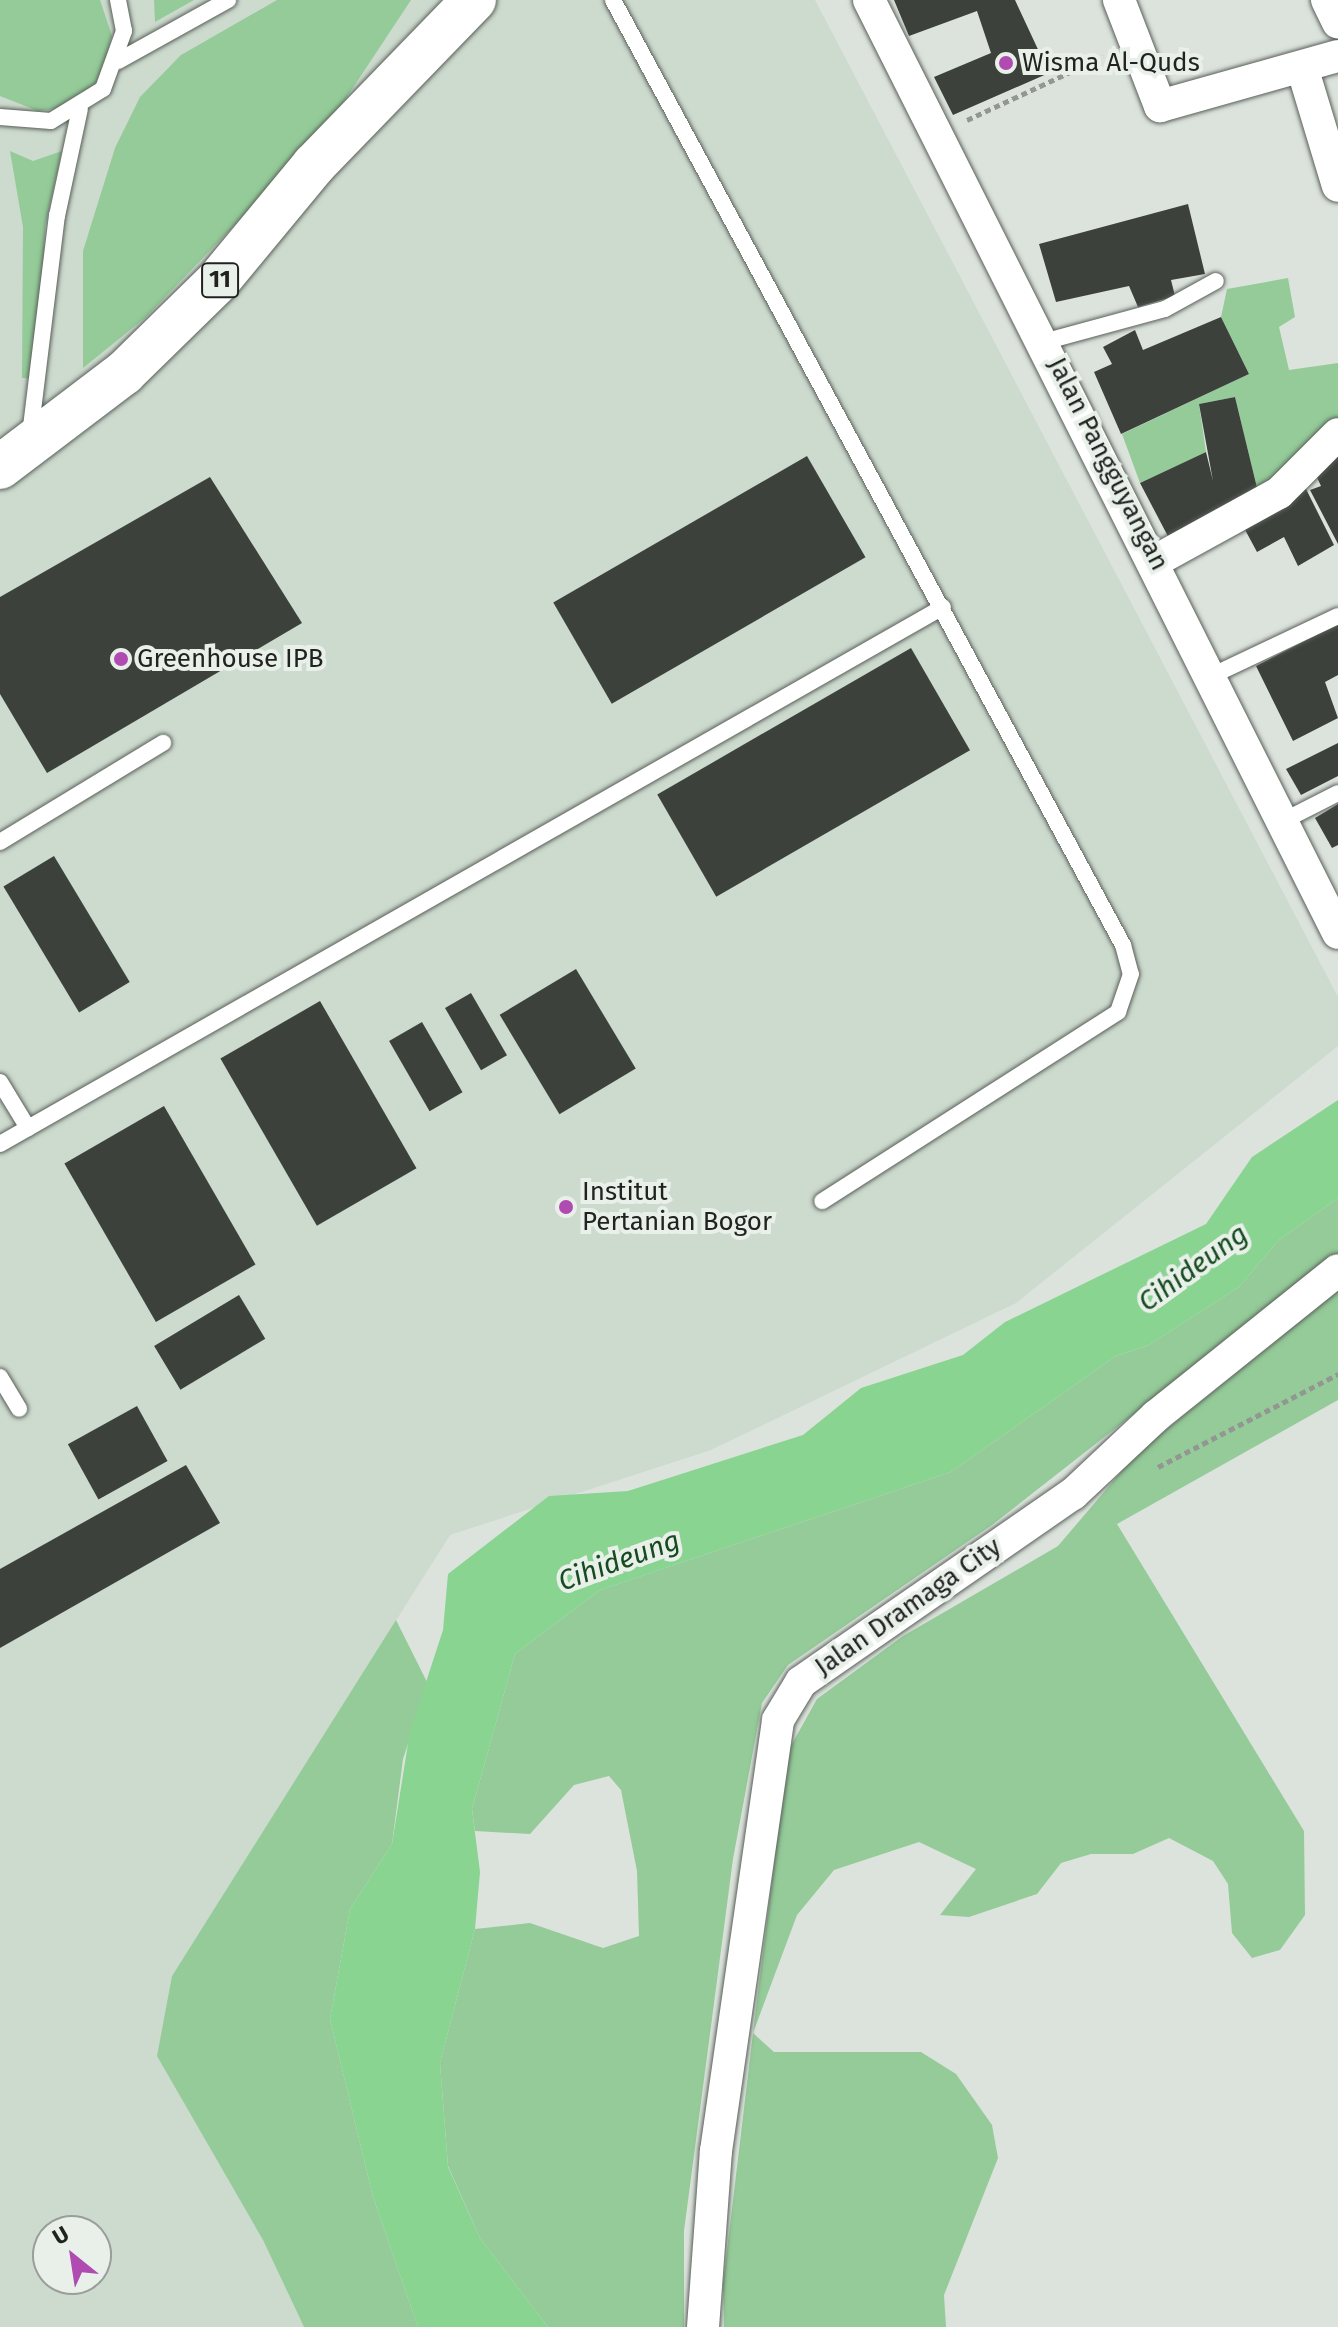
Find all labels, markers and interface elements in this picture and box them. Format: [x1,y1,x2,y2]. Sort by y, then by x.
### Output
place label: Wisma Al-Quds [1022,47,1200,79]
marker: Wisma Al-Quds [997,54,1015,72]
road number: 11 [200,260,240,300]
street label: Jalan Pangguyangan [1041,352,1175,576]
place label: Greenhouse IPB [137,643,324,675]
marker: Greenhouse IPB [112,650,130,668]
place label: Institut Pertanian Bogor [582,1176,772,1238]
marker: Institut Pertanian Bogor [557,1198,575,1216]
water label: Cihideung [1132,1217,1254,1319]
water label: Cihideung [554,1524,684,1598]
street label: Jalan Dramaga City [809,1531,1007,1683]
north arrow [32,2215,112,2295]
text: U [48,2220,74,2251]

